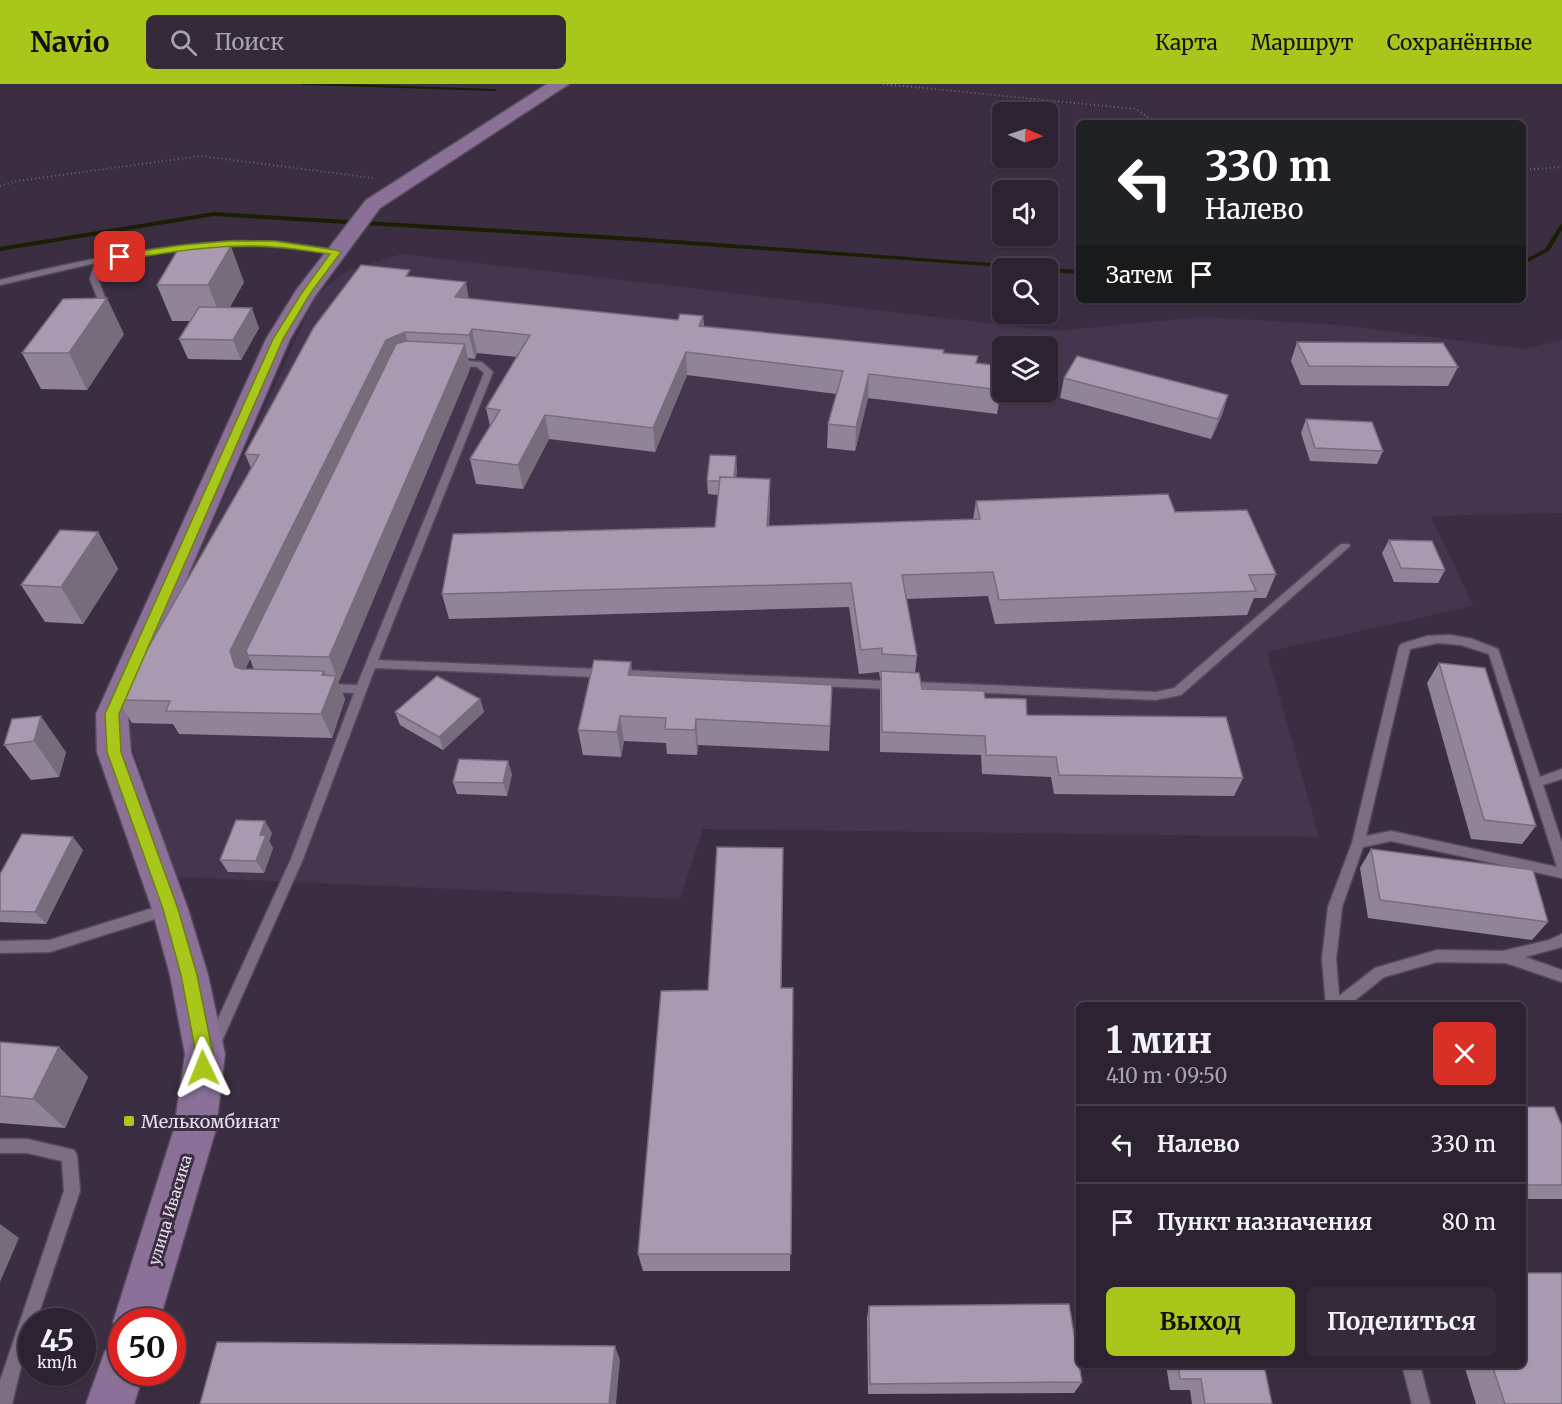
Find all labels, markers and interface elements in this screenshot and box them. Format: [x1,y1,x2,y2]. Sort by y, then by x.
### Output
search box [146,15,566,69]
text: Navio [30,24,110,60]
icon: search [167,26,200,59]
text: Поиск [215,28,284,56]
text: Карта [1155,29,1218,56]
text: Маршрут [1251,29,1354,56]
text: Сохранённые [1387,29,1532,56]
north arrow [992,102,1058,168]
map controls [992,102,1058,402]
text: 330 m [1205,140,1331,192]
icon: left [1106,144,1184,222]
button: sound [992,180,1058,246]
text: Налево [1205,192,1303,226]
pin [94,231,145,282]
icon: arrive [103,240,136,273]
button: search [992,258,1058,324]
icon: arrive [1185,258,1218,291]
text: Затем [1106,261,1173,289]
button: layers [992,336,1058,402]
text: 1 мин [1106,1018,1212,1063]
button: close [1433,1022,1496,1085]
position arrow [171,1036,235,1100]
text: 410 m · 09:50 [1106,1063,1228,1088]
place label: Мелькомбинат [141,1110,280,1133]
marker: Мелькомбинат [122,1114,136,1128]
icon: left [1106,1128,1139,1161]
text: Налево [1157,1130,1240,1158]
text: 330 m [1431,1130,1496,1158]
street label: улица Ивасика [144,1153,196,1267]
icon: arrive [1106,1206,1139,1239]
text: Пункт назначения [1157,1208,1372,1236]
text: 80 m [1442,1208,1496,1236]
button: Выход [1106,1287,1295,1356]
button: Поделиться [1307,1287,1496,1356]
speed limit sign: 50 [108,1308,186,1386]
text: 45 [40,1321,74,1359]
text: km/h [37,1353,77,1372]

